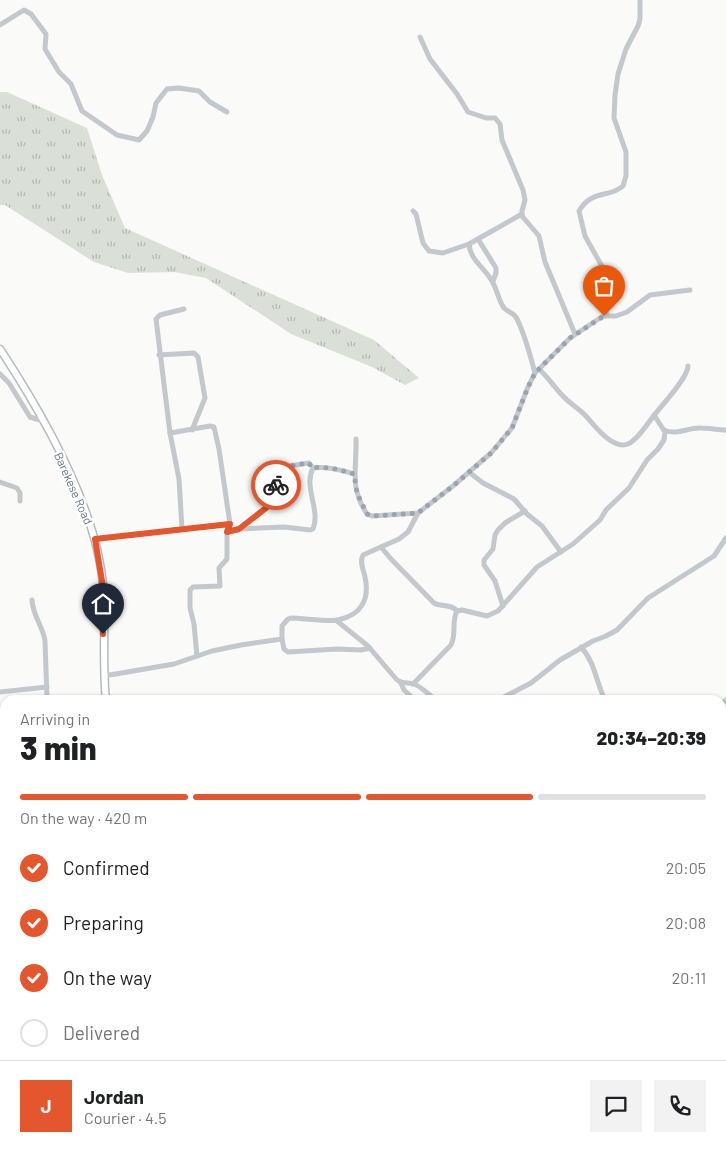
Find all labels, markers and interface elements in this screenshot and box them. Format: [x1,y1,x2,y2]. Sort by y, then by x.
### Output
pin [583,265,625,316]
icon: bag [590,272,618,300]
street label: Barekese Road [52,450,96,526]
courier [251,460,301,510]
icon: bike [262,471,290,499]
pin [82,583,124,634]
icon: home [89,590,117,618]
text: Arriving in [20,709,90,728]
text: 20:34–20:39 [596,726,706,749]
text: 3 min [20,728,97,766]
text: On the way · 420 m [20,808,147,827]
icon: check [20,854,48,882]
text: Confirmed [63,856,150,879]
text: 20:05 [666,858,706,877]
icon: check [20,909,48,937]
text: Preparing [63,911,144,934]
text: 20:08 [666,913,706,932]
icon: check [20,964,48,992]
text: On the way [63,966,152,989]
text: 20:11 [672,968,706,987]
text: Delivered [63,1021,140,1044]
button: chat [590,1080,642,1132]
button: phone [654,1080,706,1132]
text: Jordan [84,1085,144,1108]
text: J [40,1094,52,1117]
text: Courier · 4.5 [84,1108,167,1127]

